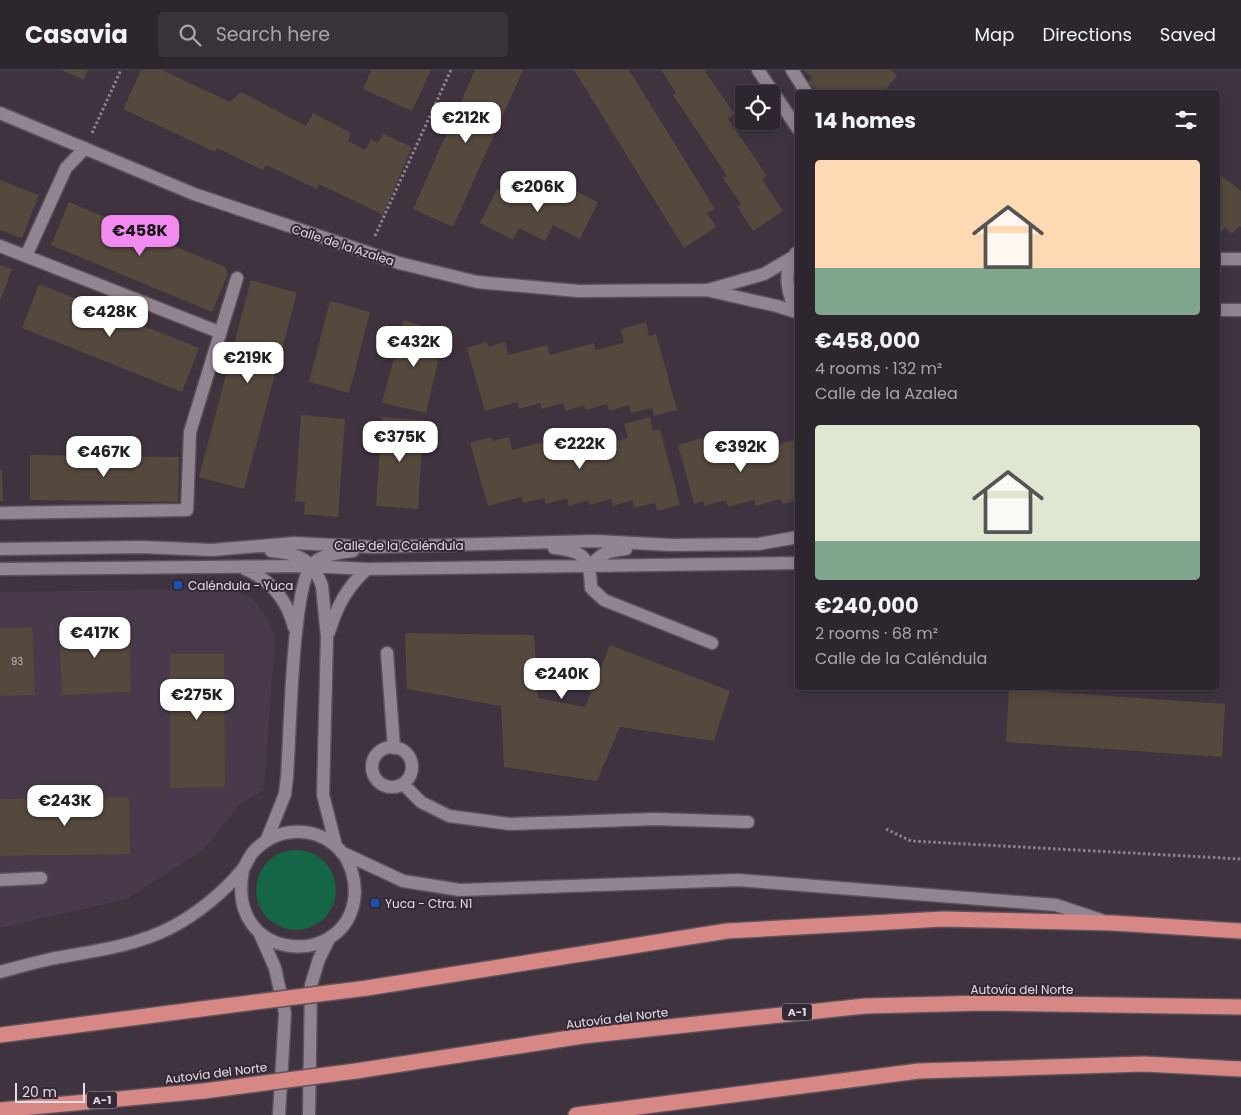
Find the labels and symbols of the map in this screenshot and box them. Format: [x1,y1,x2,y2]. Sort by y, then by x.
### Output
pin: €212K [431,102,501,144]
pin: €206K [503,170,573,213]
pin: €458K [105,214,175,257]
street label: Calle de la Azalea [289,220,397,270]
pin: €428K [75,296,145,338]
pin: €432K [379,326,449,368]
pin: €219K [213,342,283,384]
pin: €375K [365,420,435,463]
pin: €222K [545,428,615,470]
pin: €392K [706,430,776,473]
pin: €467K [69,436,139,478]
street label: Calle de la Caléndula [334,537,464,554]
place label: Caléndula - Yuca [188,577,293,594]
marker: Caléndula - Yuca [172,579,184,591]
pin: €417K [60,616,130,659]
house number: 93 [11,654,23,669]
pin: €240K [527,658,597,700]
pin: €275K [162,678,232,721]
pin: €243K [30,784,100,827]
place label: Yuca - Ctra. N1 [385,895,472,912]
marker: Yuca - Ctra. N1 [369,897,381,909]
street label: Autovía del Norte [971,981,1073,998]
street label: Autovía del Norte [565,1003,669,1033]
road number: A-1 [782,1004,812,1020]
street label: Autovía del Norte [164,1058,268,1088]
scale bar [15,1080,85,1103]
road number: A-1 [87,1092,117,1108]

